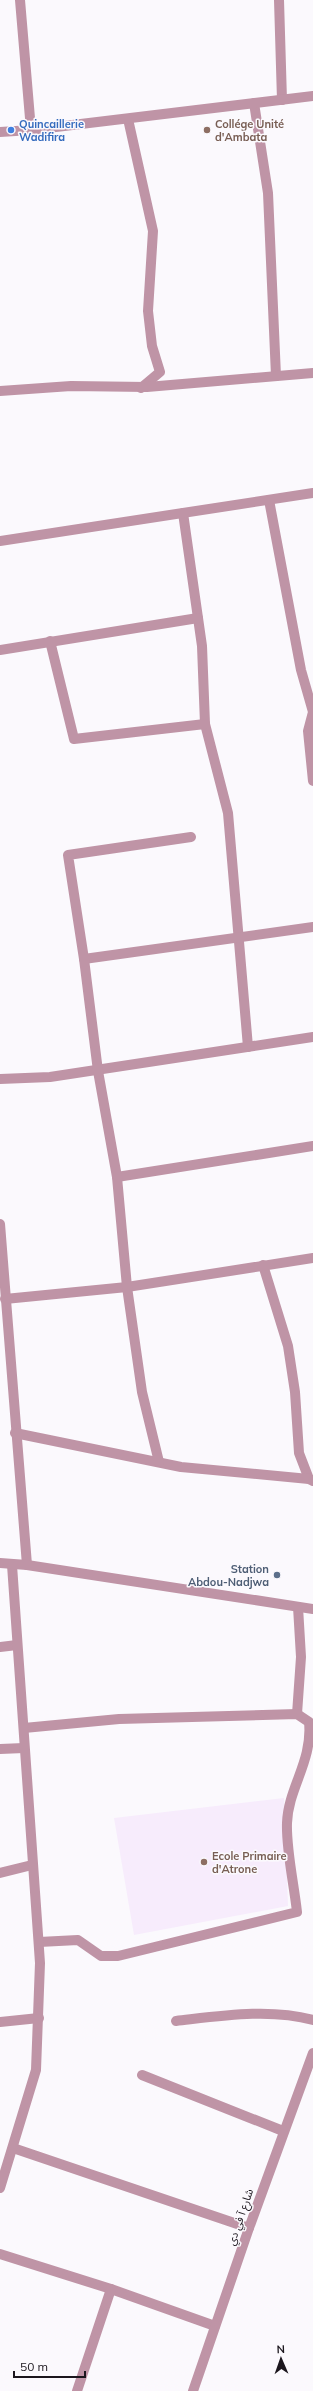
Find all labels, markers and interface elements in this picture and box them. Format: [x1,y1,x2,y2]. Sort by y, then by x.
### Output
place label: Quincaillerie Wadifira [19,117,84,144]
place label: Collége Unité d'Ambata [215,117,284,144]
marker: Quincaillerie Wadifira [6,125,16,135]
marker: Collége Unité d'Ambata [202,125,212,135]
place label: Station Abdou-Nadjwa [188,1562,269,1589]
marker: Station Abdou-Nadjwa [272,1570,282,1580]
place label: Ecole Primaire d'Atrone [212,1849,287,1876]
marker: Ecole Primaire d'Atrone [199,1857,209,1867]
street label: شارع آ في دي [224,2186,259,2248]
north arrow [261,2339,301,2379]
text: N [276,2342,285,2356]
scale bar [14,2353,85,2379]
text: 50 m [20,2359,48,2374]

